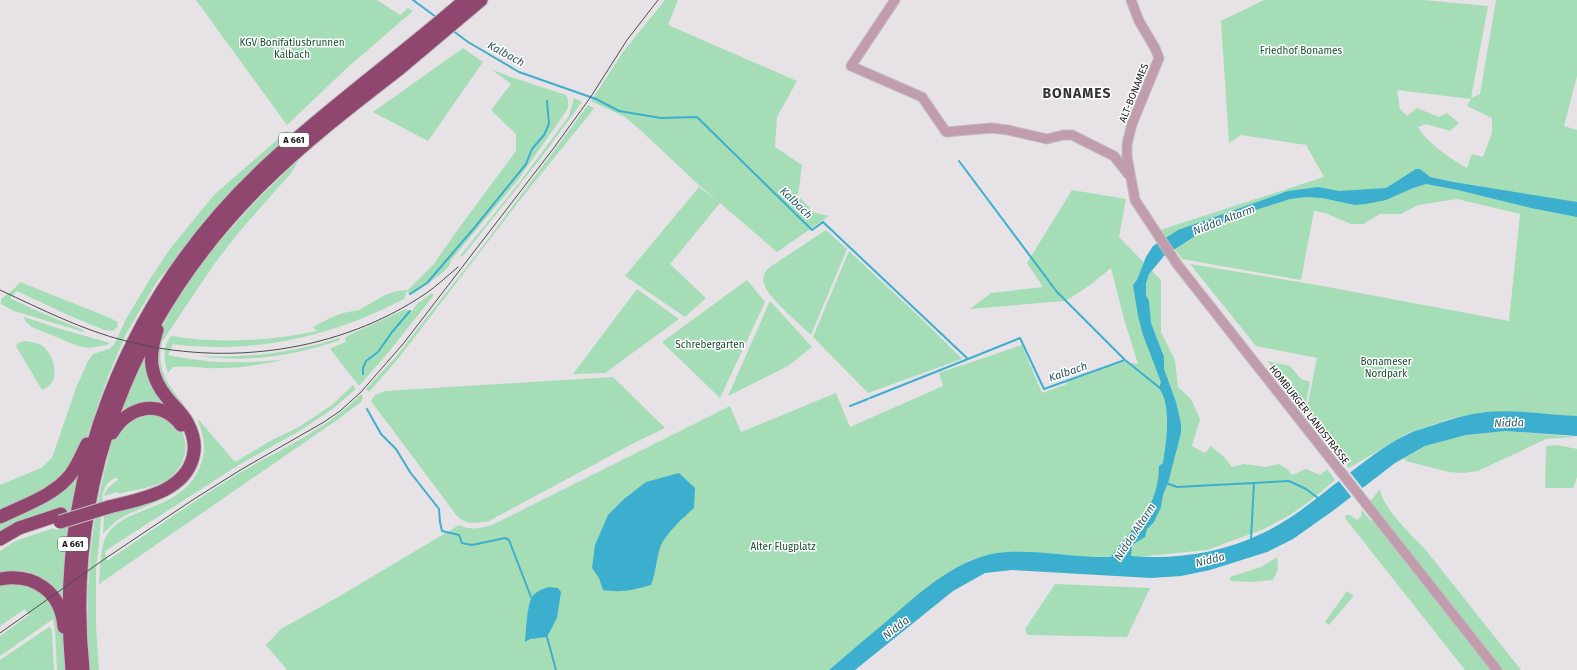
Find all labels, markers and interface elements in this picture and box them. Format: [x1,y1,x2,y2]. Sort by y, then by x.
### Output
park label: KGV Bonifatiusbrunnen Kalbach [239,37,345,61]
water label: Kalbach [485,39,527,69]
park label: Friedhof Bonames [1260,45,1342,57]
street label: ALT-BONAMES [1117,61,1151,124]
district label: BONAMES [1042,85,1112,102]
road number: A 661 [279,133,309,147]
water label: Kalbach [777,184,815,222]
water label: Nidda Altarm [1191,202,1257,238]
park label: Schrebergarten [675,339,745,351]
park label: Bonameser Nordpark [1360,356,1412,380]
water label: Kalbach [1047,359,1089,385]
street label: HOMBURGER LANDSTRASSE [1266,363,1352,467]
water label: Nidda [1494,416,1524,430]
water label: Nidda Altarm [1112,501,1158,563]
road number: A 661 [58,537,88,551]
park label: Alter Flugplatz [750,541,816,553]
water label: Nidda [1194,550,1226,570]
water label: Nidda [880,614,912,642]

